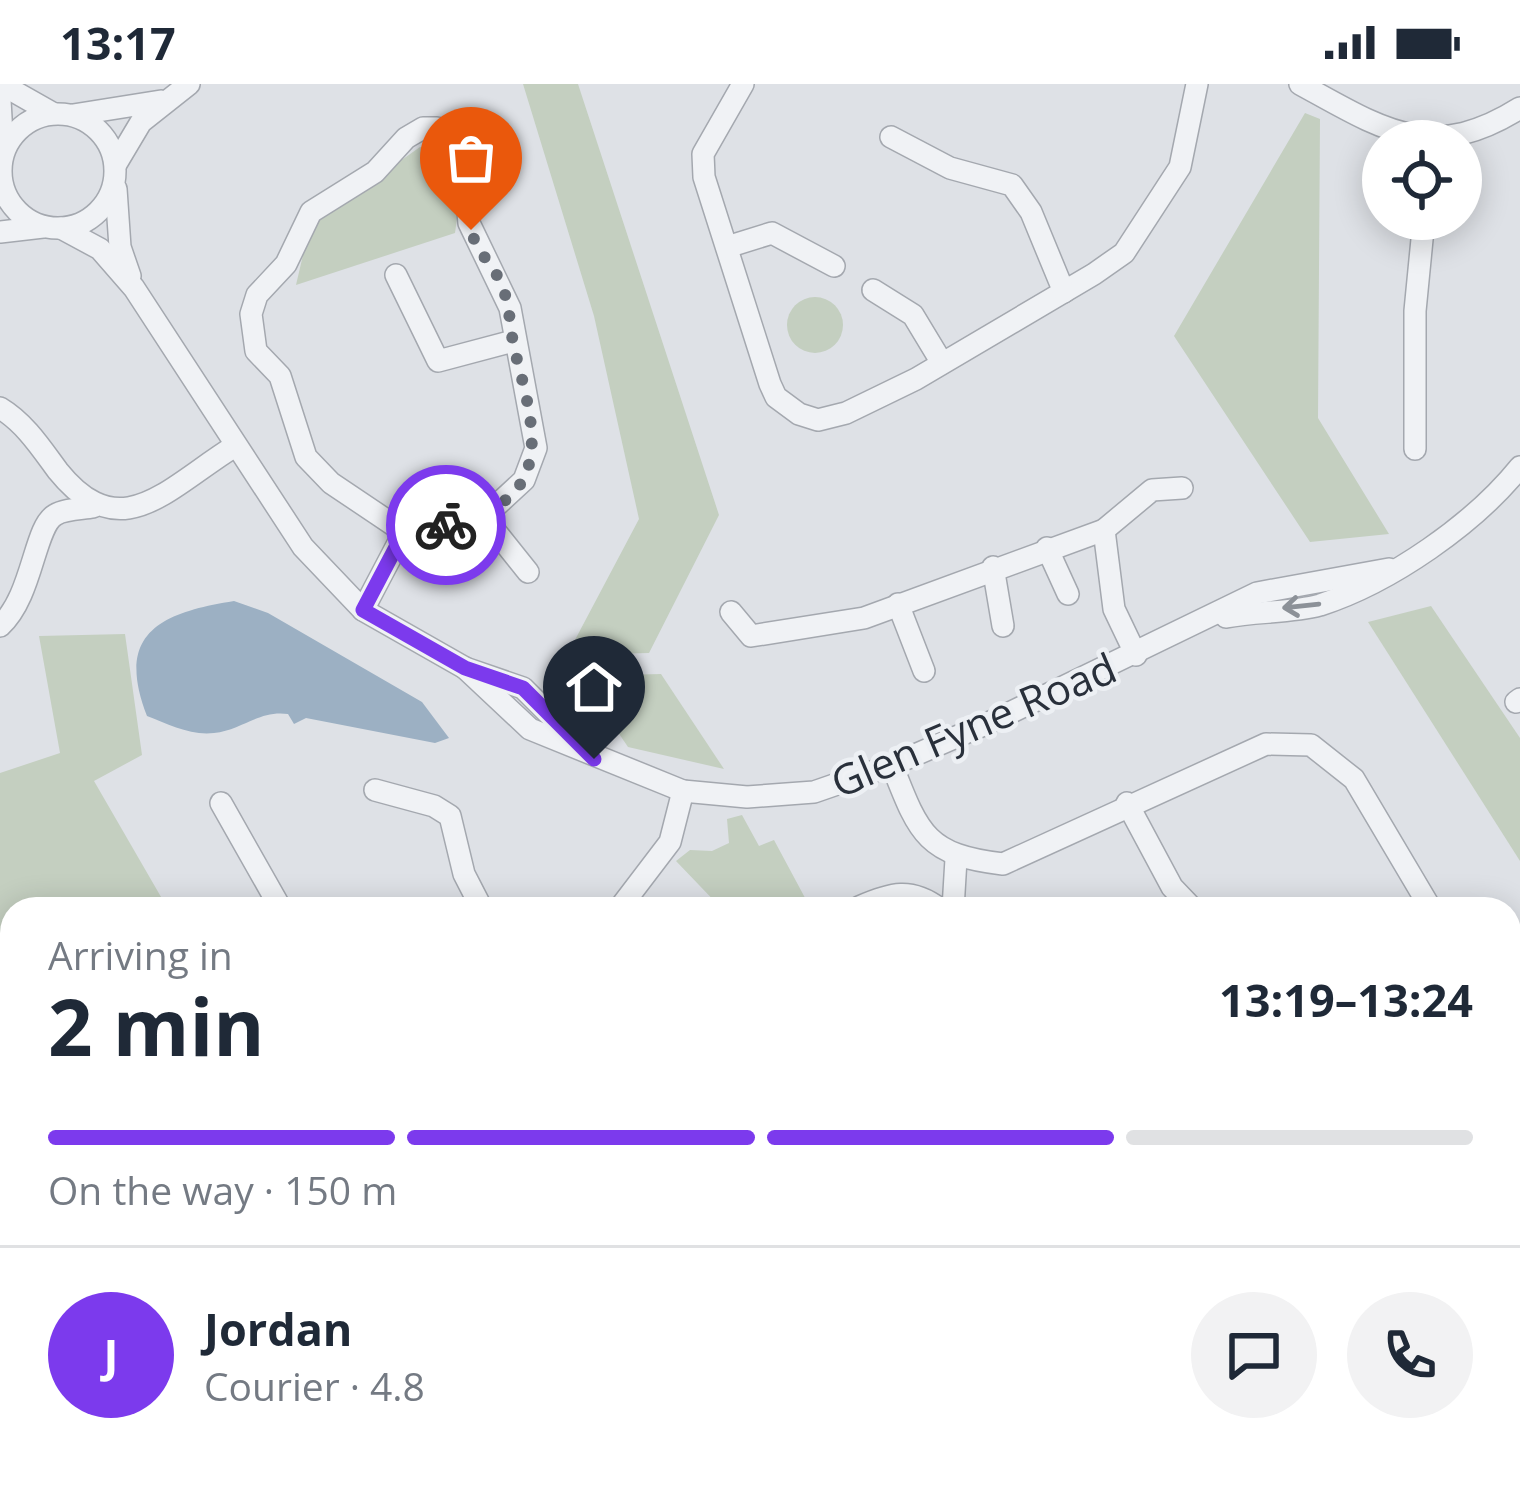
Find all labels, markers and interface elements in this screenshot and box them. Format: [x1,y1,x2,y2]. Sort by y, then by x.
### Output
text: 13:17 [60,12,176,73]
pin [420,107,522,230]
map controls [1362,120,1482,240]
button: locate [1362,120,1482,240]
icon: bag [438,125,504,191]
courier [386,465,506,585]
icon: bike [413,492,479,558]
one-way arrow [1282,595,1321,618]
pin [543,636,645,759]
street label: Glen Fyne Road [822,638,1124,810]
icon: home [561,654,627,720]
text: Arriving in [48,928,233,981]
text: 13:19–13:24 [1219,969,1473,1030]
text: 2 min [48,973,265,1079]
text: On the way · 150 m [48,1163,397,1216]
button: chat [1191,1292,1317,1418]
button: phone [1347,1292,1473,1418]
text: Jordan [204,1298,352,1359]
text: J [104,1324,118,1385]
text: Courier · 4.8 [204,1359,425,1412]

